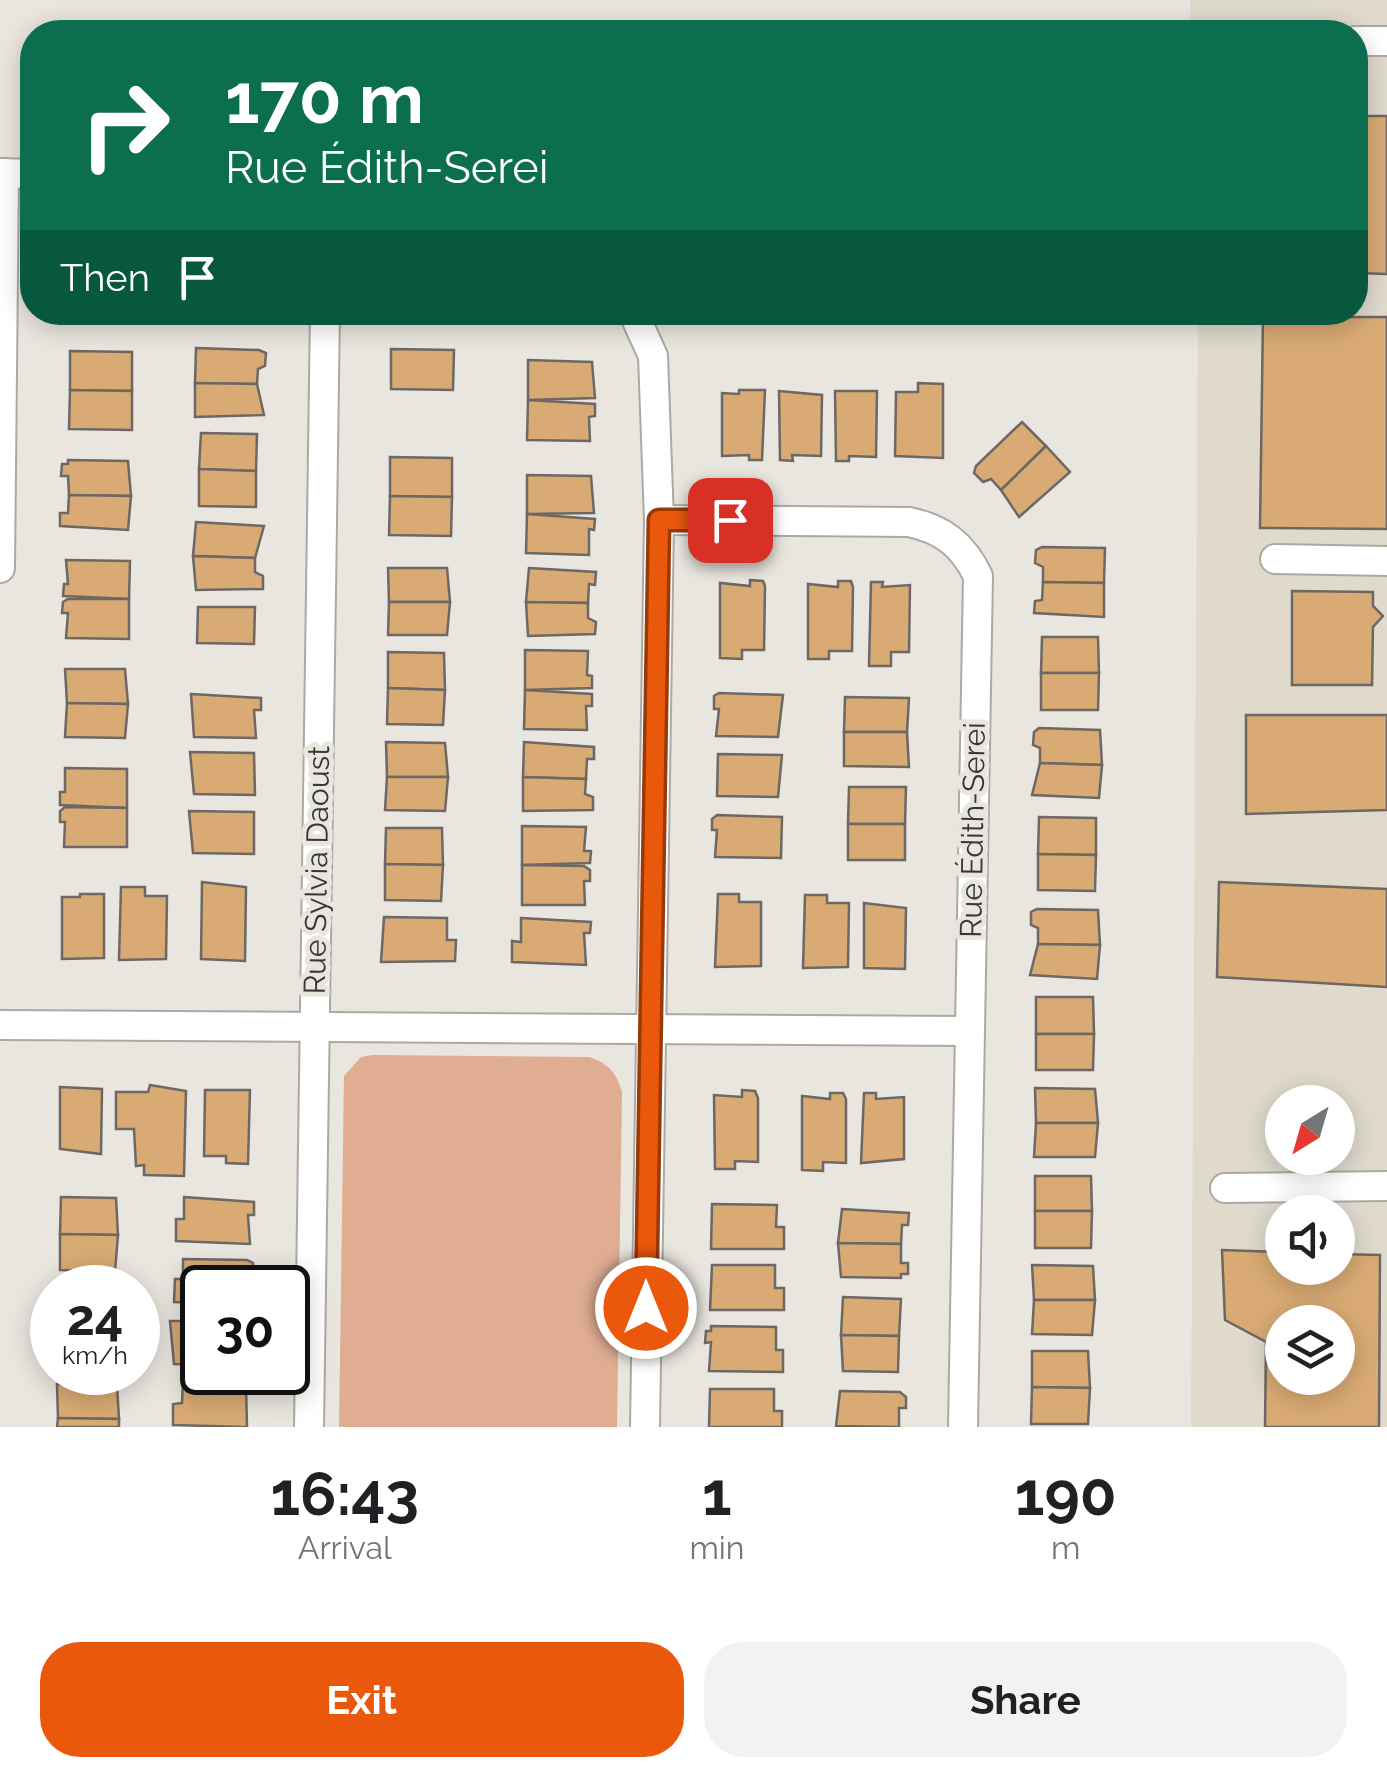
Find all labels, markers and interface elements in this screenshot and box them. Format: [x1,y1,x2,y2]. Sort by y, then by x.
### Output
text: 170 m [225,57,424,139]
icon: right [60,60,190,190]
text: Rue Édith-Serei [225,141,549,194]
icon: arrive [170,250,225,305]
text: Then [60,255,150,300]
pin [688,478,773,563]
icon: arrive [703,493,758,548]
street label: Rue Édith-Serei [953,722,992,938]
street label: Rue Sylvia Daoust [297,745,336,995]
north arrow [1265,1085,1355,1175]
map controls [1265,1085,1355,1395]
button: sound [1265,1195,1355,1285]
position arrow [594,1256,698,1360]
speed limit sign: 30 [180,1265,310,1395]
text: 24 [67,1288,123,1347]
button: layers [1265,1305,1355,1395]
text: km/h [62,1340,128,1370]
text: 16:43 [270,1459,419,1529]
text: 1 [702,1459,732,1529]
text: 190 [1015,1459,1117,1529]
text: Arrival [298,1529,392,1566]
text: min [689,1529,744,1566]
text: m [1051,1529,1080,1566]
button: Exit [40,1642,684,1757]
button: Share [704,1642,1347,1757]

